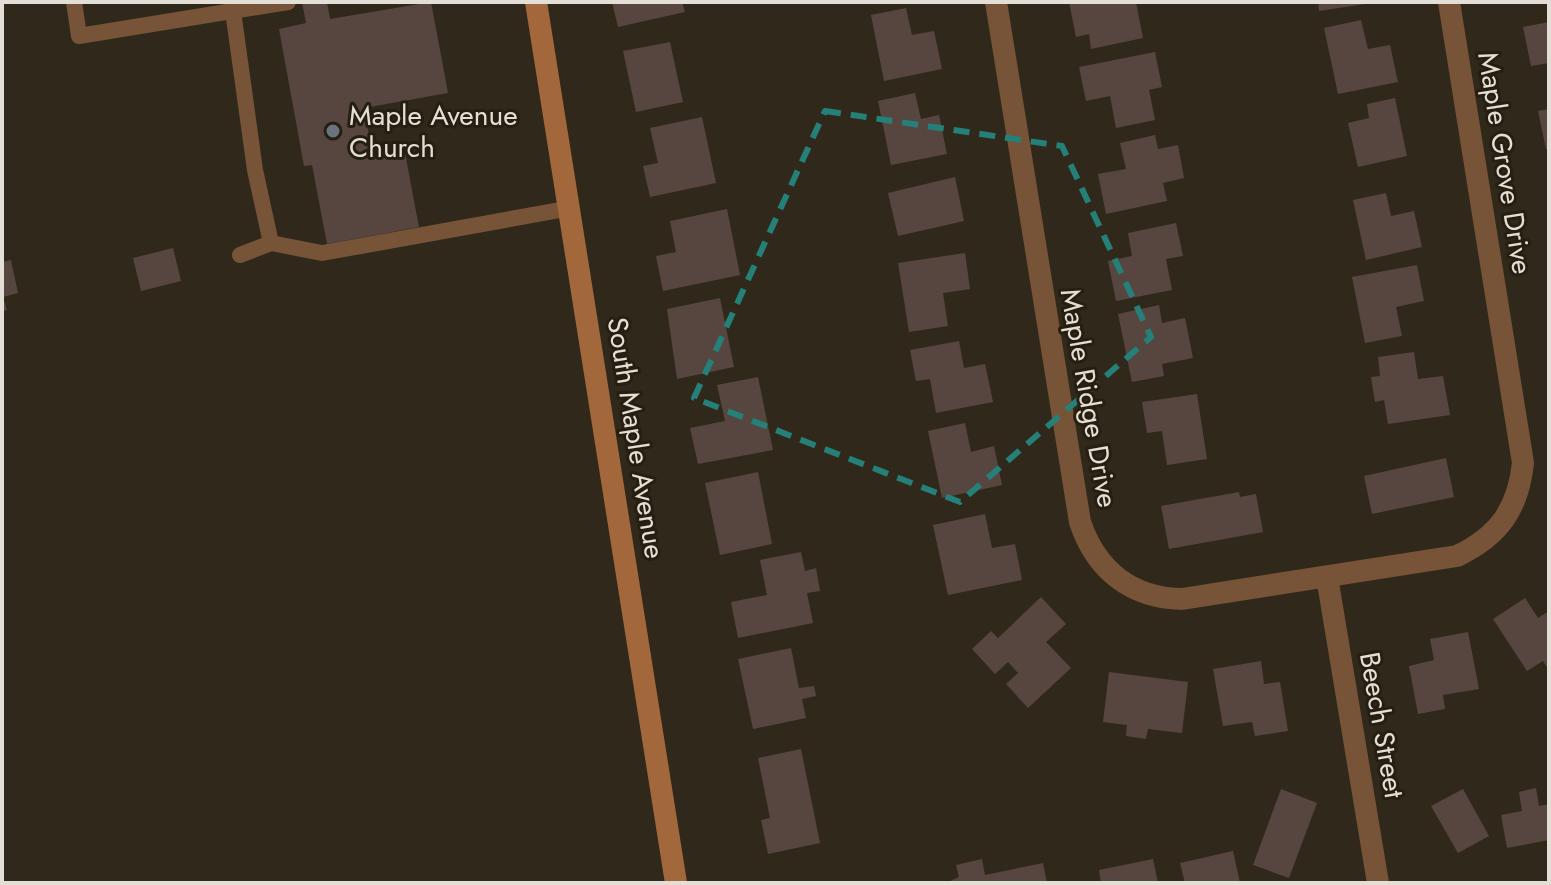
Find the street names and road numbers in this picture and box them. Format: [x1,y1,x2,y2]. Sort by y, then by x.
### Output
street label: Maple Grove Drive [1467,49,1543,277]
street label: Maple Ridge Drive [1050,285,1128,511]
street label: South Maple Avenue [597,314,675,562]
street label: Beech Street [1349,649,1415,802]

